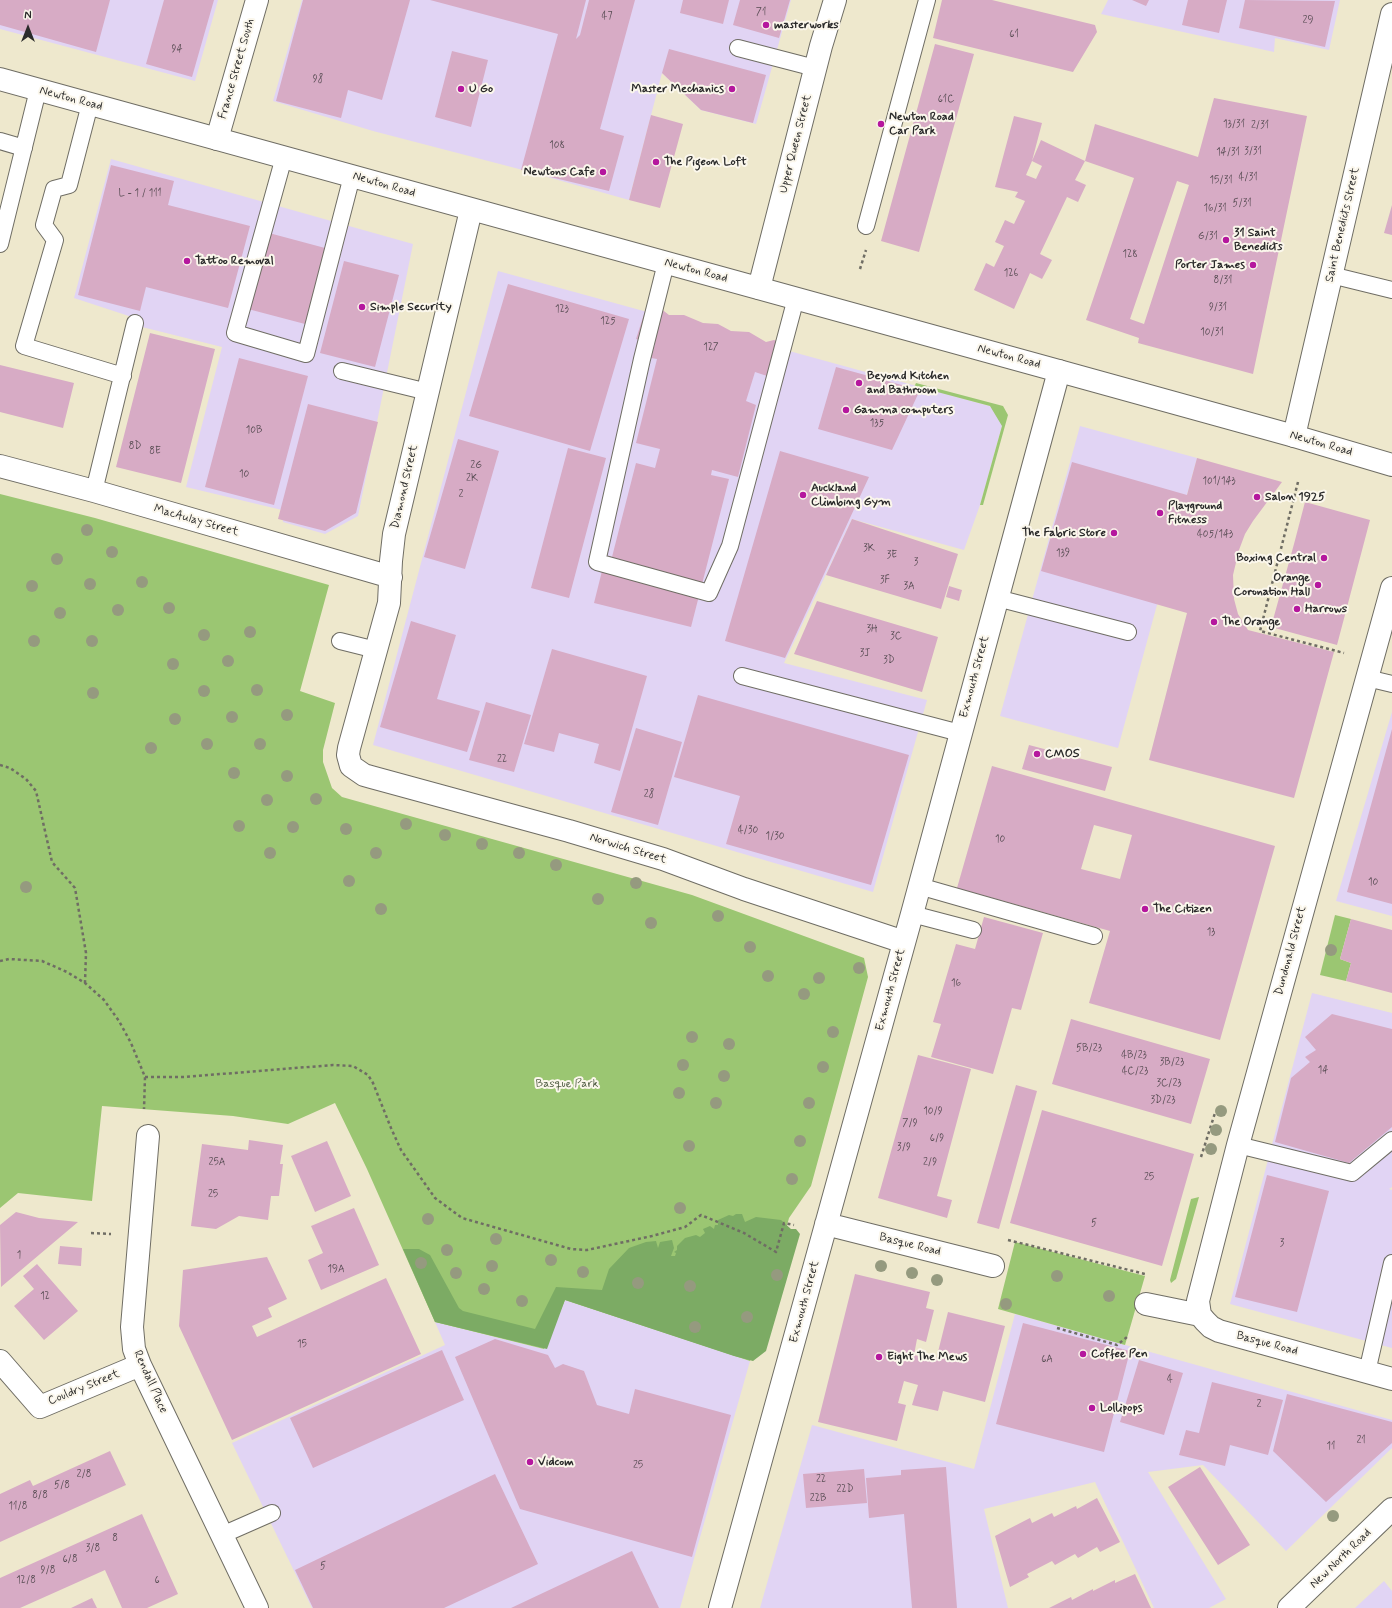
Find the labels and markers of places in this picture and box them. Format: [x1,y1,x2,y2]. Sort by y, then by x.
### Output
place label: masterworks [774,18,839,32]
marker: masterworks [761,20,771,30]
place label: U Go [469,82,493,96]
place label: Master Mechanics [631,82,724,96]
marker: U Go [456,84,466,94]
marker: Master Mechanics [727,84,737,94]
place label: Newton Road Car Park [889,110,954,138]
marker: Newton Road Car Park [876,119,886,129]
place label: The Pigeon Loft [664,155,747,169]
marker: The Pigeon Loft [651,157,661,167]
place label: Newtons Cafe [524,165,595,179]
marker: Newtons Cafe [598,167,608,177]
place label: 31 Saint Benedicts [1234,226,1282,254]
marker: 31 Saint Benedicts [1221,235,1231,245]
place label: Tattoo Removal [195,254,274,268]
marker: Tattoo Removal [182,256,192,266]
place label: Porter James [1175,258,1245,272]
marker: Porter James [1248,260,1258,270]
place label: Simple Security [370,300,452,314]
marker: Simple Security [357,302,367,312]
place label: Beyond Kitchen and Bathroom [867,369,949,397]
marker: Beyond Kitchen and Bathroom [854,378,864,388]
place label: Gamma computers [854,403,953,417]
marker: Gamma computers [841,405,851,415]
place label: Auckland Climbing Gym [811,481,891,509]
marker: Auckland Climbing Gym [798,490,808,500]
place label: Salon 1925 [1265,490,1325,504]
marker: Salon 1925 [1252,492,1262,502]
place label: Playground Fitness [1168,499,1222,527]
marker: Playground Fitness [1155,508,1165,518]
place label: The Fabric Store [1022,526,1106,540]
marker: The Fabric Store [1109,528,1119,538]
place label: Boxing Central [1236,551,1316,565]
marker: Boxing Central [1319,553,1329,563]
place label: Orange Coronation Hall [1234,571,1310,599]
marker: Orange Coronation Hall [1313,580,1323,590]
place label: Harrows [1305,602,1347,616]
marker: Harrows [1292,604,1302,614]
place label: The Orange [1222,615,1280,629]
marker: The Orange [1209,617,1219,627]
place label: CMOS [1045,747,1080,761]
marker: CMOS [1032,749,1042,759]
place label: The Citizen [1153,902,1212,916]
marker: The Citizen [1140,904,1150,914]
place label: Coffee Pen [1091,1347,1148,1361]
marker: Coffee Pen [1078,1349,1088,1359]
place label: Eight The Mews [887,1350,967,1364]
marker: Eight The Mews [874,1352,884,1362]
place label: Lollipops [1100,1401,1142,1415]
marker: Lollipops [1087,1403,1097,1413]
place label: Vidcom [538,1455,574,1469]
marker: Vidcom [525,1457,535,1467]

